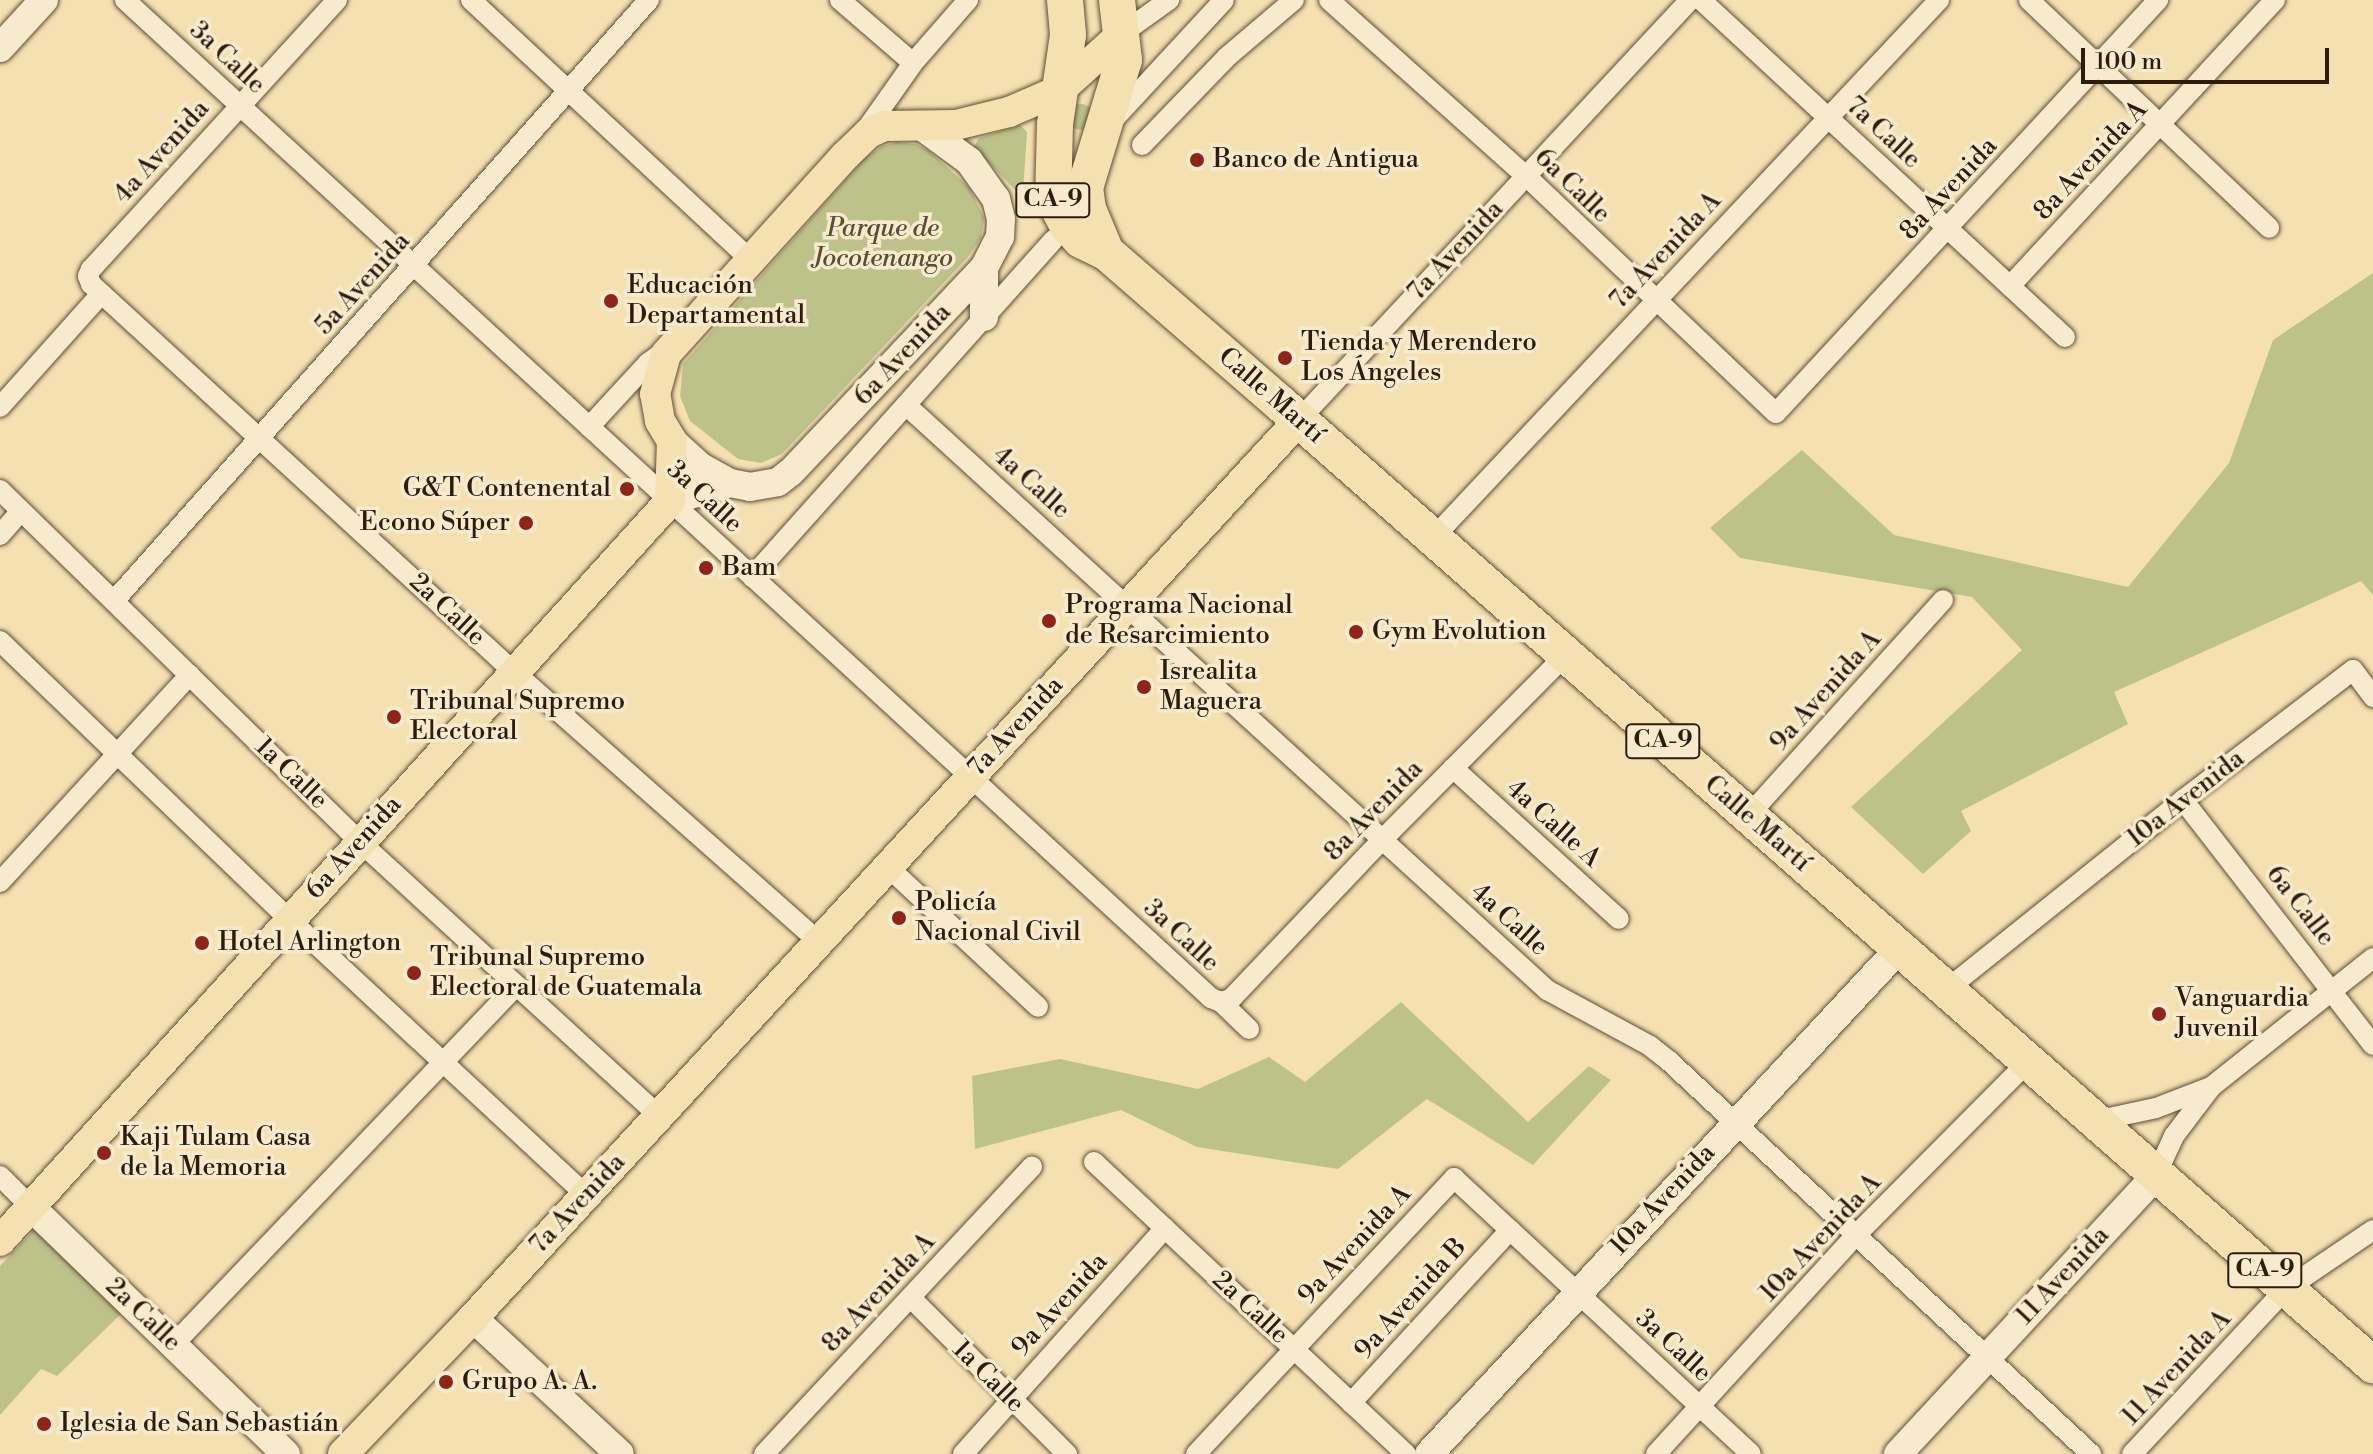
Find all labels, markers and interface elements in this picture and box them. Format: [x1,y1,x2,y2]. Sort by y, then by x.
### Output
street label: 3a Calle [183,15,271,101]
scale bar [2085,32,2333,82]
text: 100 m [2095,47,2162,77]
street label: 7a Calle [1839,91,1927,175]
street label: 4a Avenida [108,94,216,210]
street label: 8a Avenida A [2028,95,2154,227]
street label: 8a Avenida [1894,131,2004,247]
street label: 6a Calle [1527,142,1617,230]
place label: Banco de Antigua [1213,144,1419,176]
marker: Banco de Antigua [1188,151,1206,169]
road number: CA-9 [1015,180,1091,220]
street label: 7a Avenida A [1604,186,1728,316]
street label: 7a Avenida [1402,194,1510,308]
park label: Parque de Jocotenango [813,213,953,274]
street label: 5a Avenida [309,226,417,342]
place label: Educación Departamental [627,270,805,332]
marker: Educación Departamental [602,292,620,310]
street label: 6a Avenida [848,297,958,413]
place label: Tienda y Merendero Los Ángeles [1301,327,1537,388]
street label: Calle Martí [1211,341,1331,451]
marker: Tienda y Merendero Los Ángeles [1276,349,1294,367]
street label: 4a Calle [986,440,1076,526]
street label: 3a Calle [660,454,748,540]
place label: G&T Contenental [403,473,611,505]
marker: G&T Contenental [618,480,636,498]
place label: Econo Súper [360,507,510,539]
marker: Econo Súper [517,514,535,532]
place label: Bam [722,552,776,584]
marker: Bam [697,559,715,577]
street label: 2a Calle [402,567,492,653]
place label: Programa Nacional de Resarcimiento [1065,590,1293,652]
marker: Programa Nacional de Resarcimiento [1040,612,1058,630]
place label: Gym Evolution [1372,616,1546,648]
marker: Gym Evolution [1347,623,1365,641]
street label: 9a Avenida A [1764,624,1888,758]
place label: Isrealita Maguera [1160,656,1262,718]
street label: 7a Avenida [962,670,1070,784]
marker: Isrealita Maguera [1135,678,1153,696]
place label: Tribunal Supremo Electoral [410,686,625,748]
marker: Tribunal Supremo Electoral [385,708,403,726]
road number: CA-9 [1625,721,1701,761]
street label: 1a Calle [248,732,334,816]
street label: 10a Avenida [2121,743,2251,855]
street label: 8a Avenida [1318,754,1430,868]
street label: Calle Martí [1697,769,1817,879]
street label: 4a Calle A [1499,773,1607,875]
street label: 6a Avenida [299,790,409,906]
street label: 6a Calle [2259,859,2341,953]
street label: 4a Calle [1464,877,1554,963]
place label: Policía Nacional Civil [915,887,1081,948]
street label: 3a Calle [1137,893,1225,979]
marker: Policía Nacional Civil [890,909,908,927]
place label: Hotel Arlington [218,927,401,959]
marker: Hotel Arlington [193,934,211,952]
place label: Tribunal Supremo Electoral de Guatemala [430,942,702,1004]
marker: Tribunal Supremo Electoral de Guatemala [405,964,423,982]
place label: Vanguardia Juvenil [2175,983,2309,1044]
marker: Vanguardia Juvenil [2150,1005,2168,1023]
place label: Kaji Tulam Casa de la Memoria [120,1122,311,1184]
street label: 10a Avenida [1604,1138,1722,1262]
marker: Kaji Tulam Casa de la Memoria [95,1144,113,1162]
street label: 7a Avenida [524,1147,632,1261]
street label: 10a Avenida A [1754,1168,1888,1308]
street label: 9a Avenida A [1292,1179,1418,1311]
street label: 11 Avenida [2010,1220,2116,1332]
street label: 8a Avenida A [816,1227,942,1359]
street label: 9a Avenida B [1349,1232,1473,1366]
street label: 9a Avenida [1005,1247,1115,1363]
road number: CA-9 [2227,1250,2303,1290]
street label: 2a Calle [1205,1265,1295,1351]
street label: 2a Calle [99,1272,187,1358]
street label: 3a Calle [1629,1303,1717,1389]
street label: 11 Avenida A [2116,1304,2238,1432]
street label: 1a Calle [945,1334,1031,1420]
place label: Grupo A. A. [462,1366,597,1398]
marker: Grupo A. A. [437,1373,455,1391]
place label: Iglesia de San Sebastián [60,1408,339,1440]
marker: Iglesia de San Sebastián [35,1415,53,1433]

